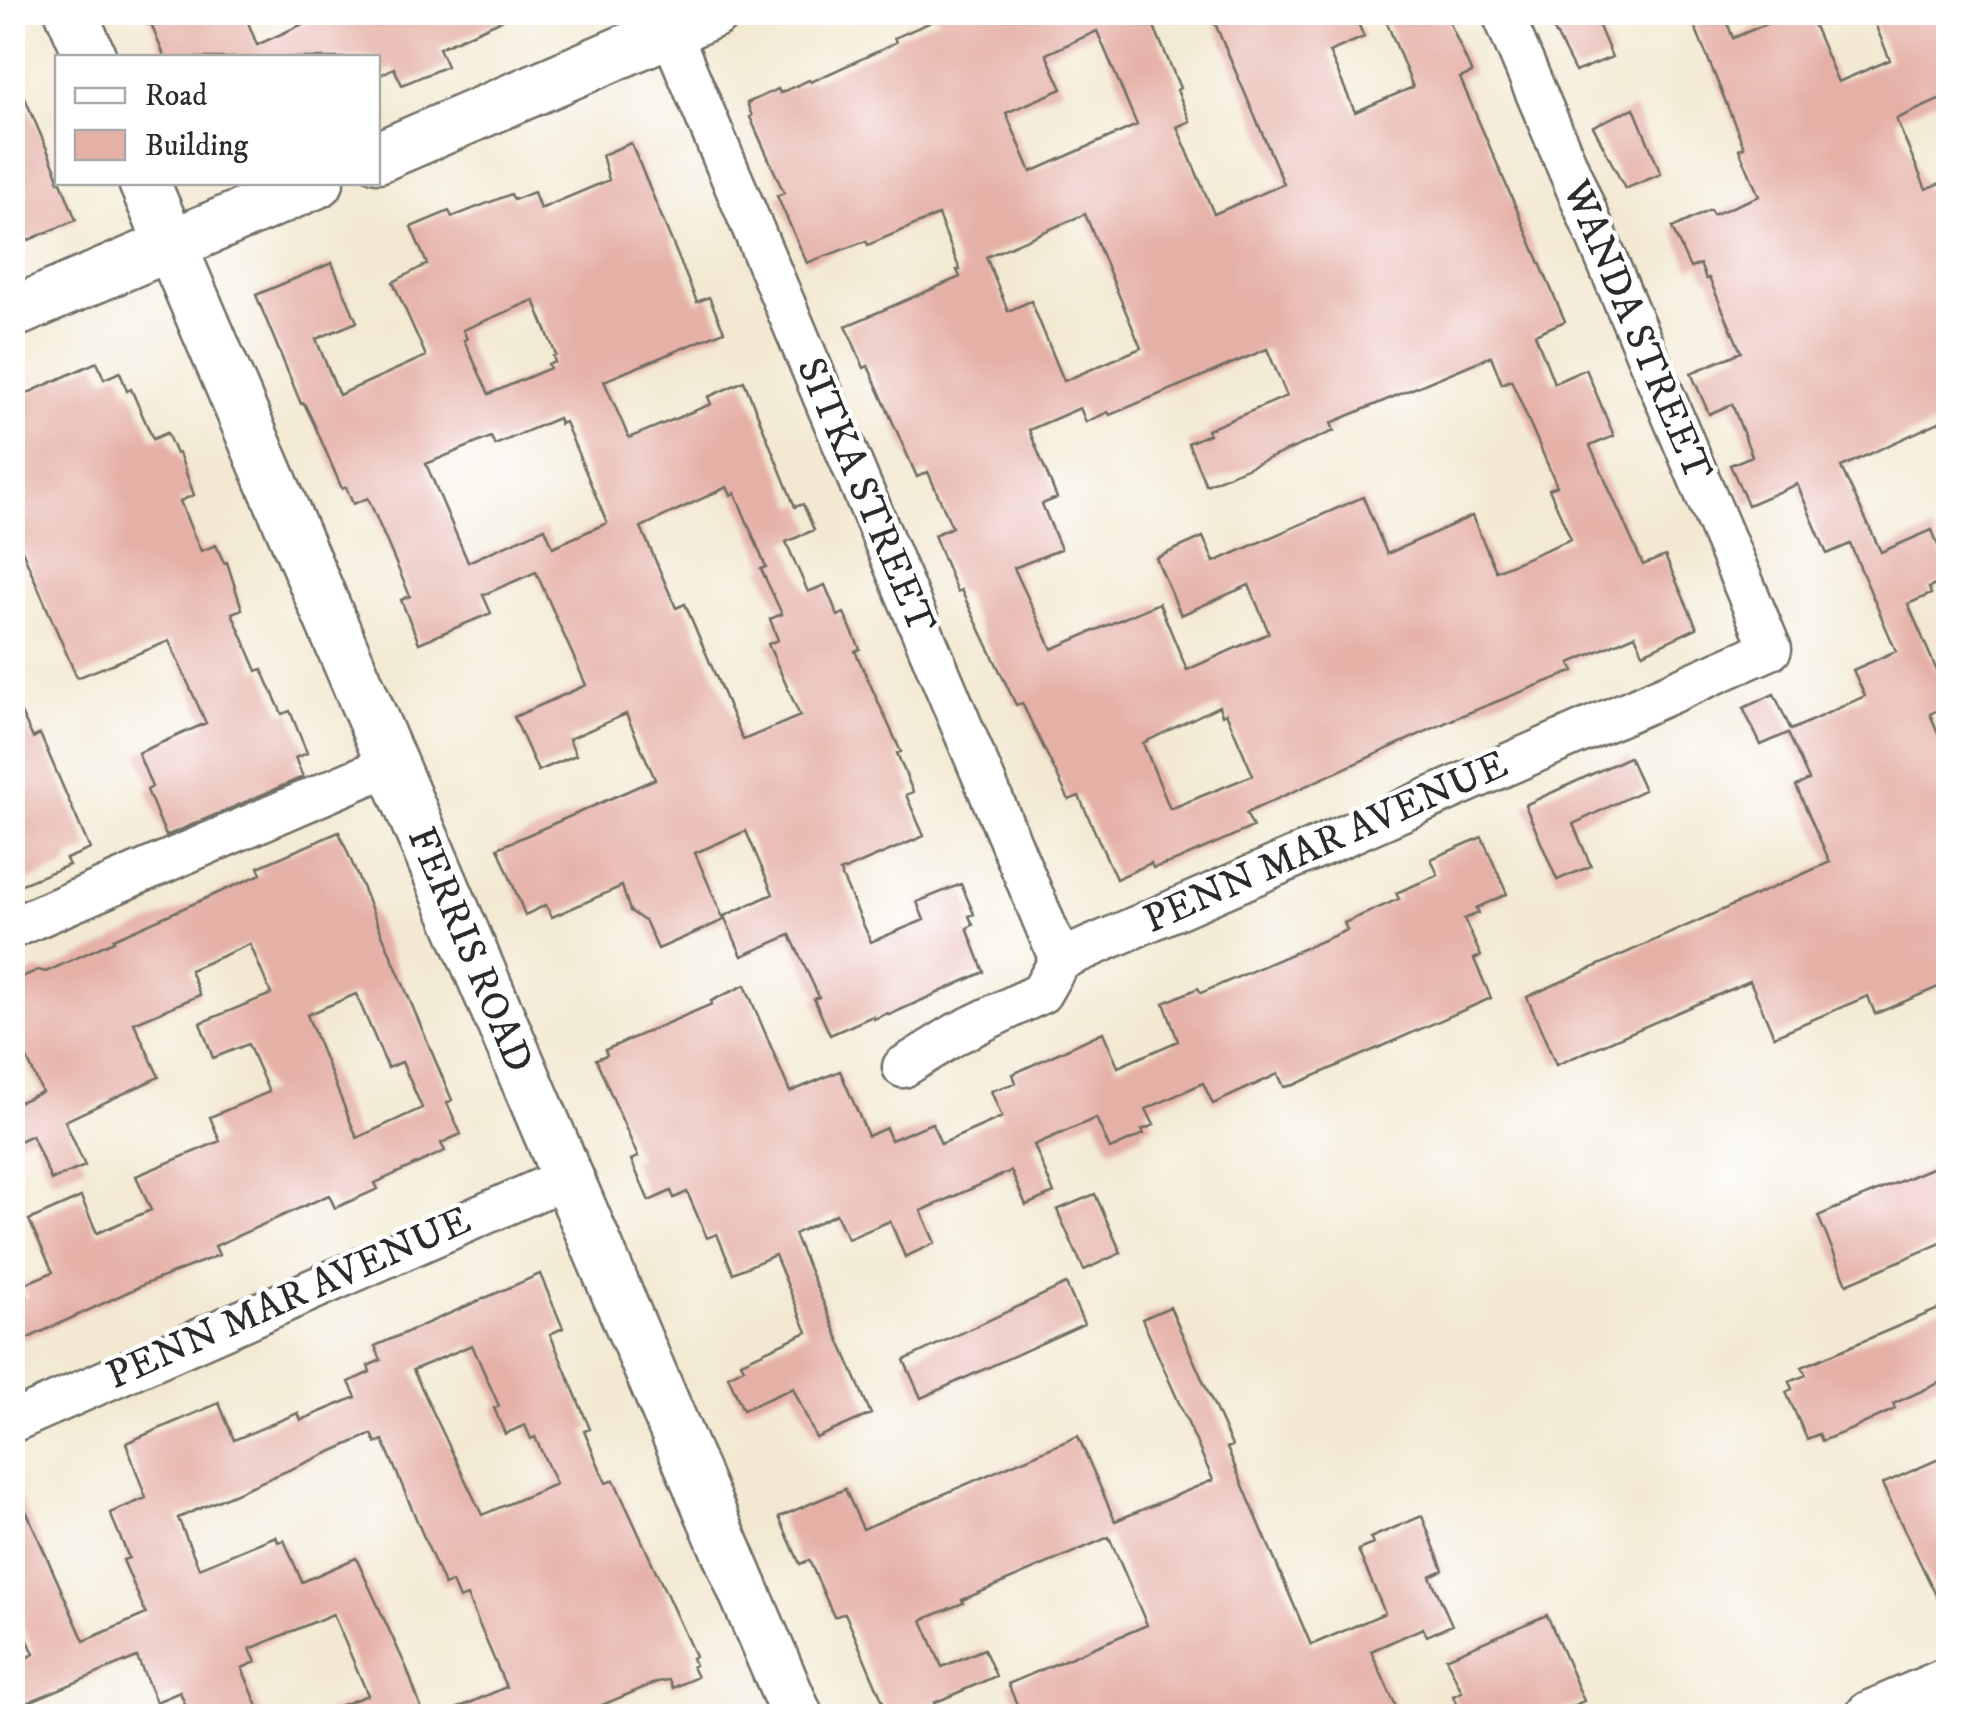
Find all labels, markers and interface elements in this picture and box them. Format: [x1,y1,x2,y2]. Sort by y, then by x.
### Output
legend [55,55,380,185]
text: Road [145,78,207,115]
text: Building [145,128,249,165]
street label: WANDA STREET [1550,172,1722,489]
street label: SITKA STREET [784,351,946,641]
street label: PENN MAR AVENUE [1136,740,1516,946]
street label: FERRIS ROAD [395,820,543,1080]
street label: PENN MAR AVENUE [99,1196,479,1402]

